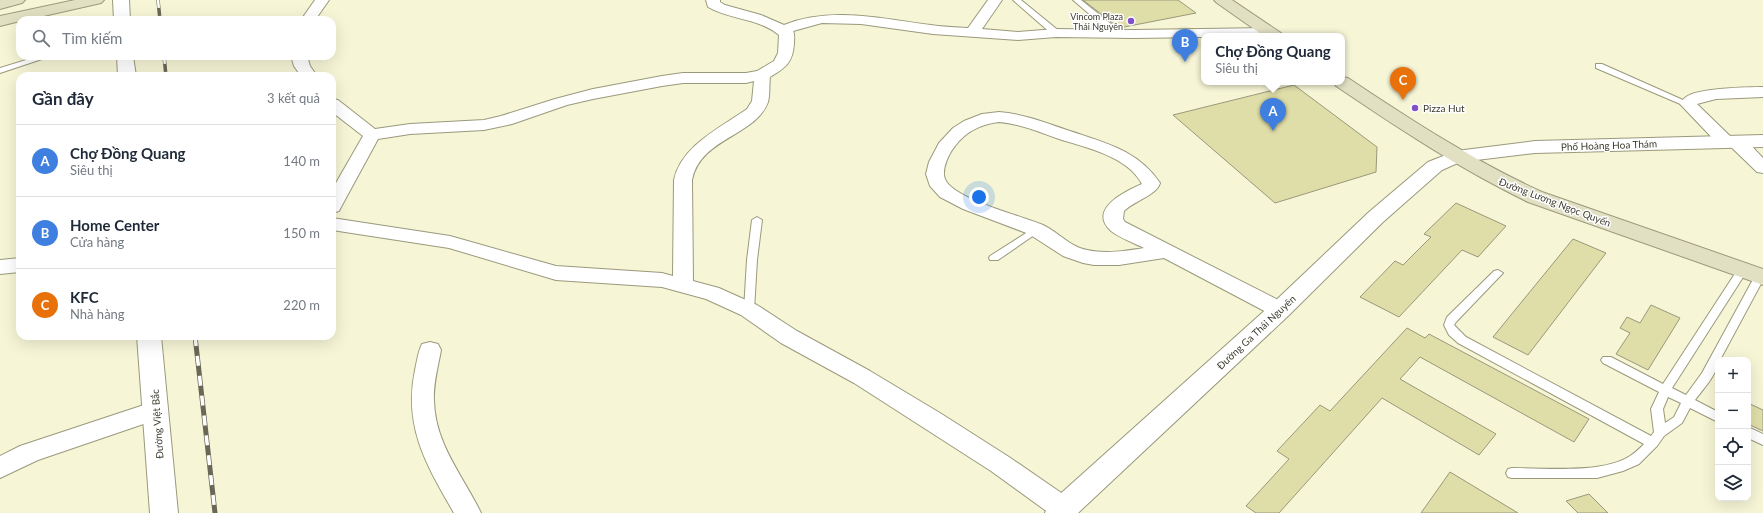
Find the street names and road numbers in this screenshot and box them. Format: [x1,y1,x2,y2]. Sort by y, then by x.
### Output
street label: Phố Hoàng Hoa Thám [1561,137,1657,153]
street label: Đường Lương Ngọc Quyến [1497,175,1613,229]
street label: Đường Ga Thái Nguyên [1214,292,1298,372]
street label: Đường Việt Bắc [149,389,165,459]

